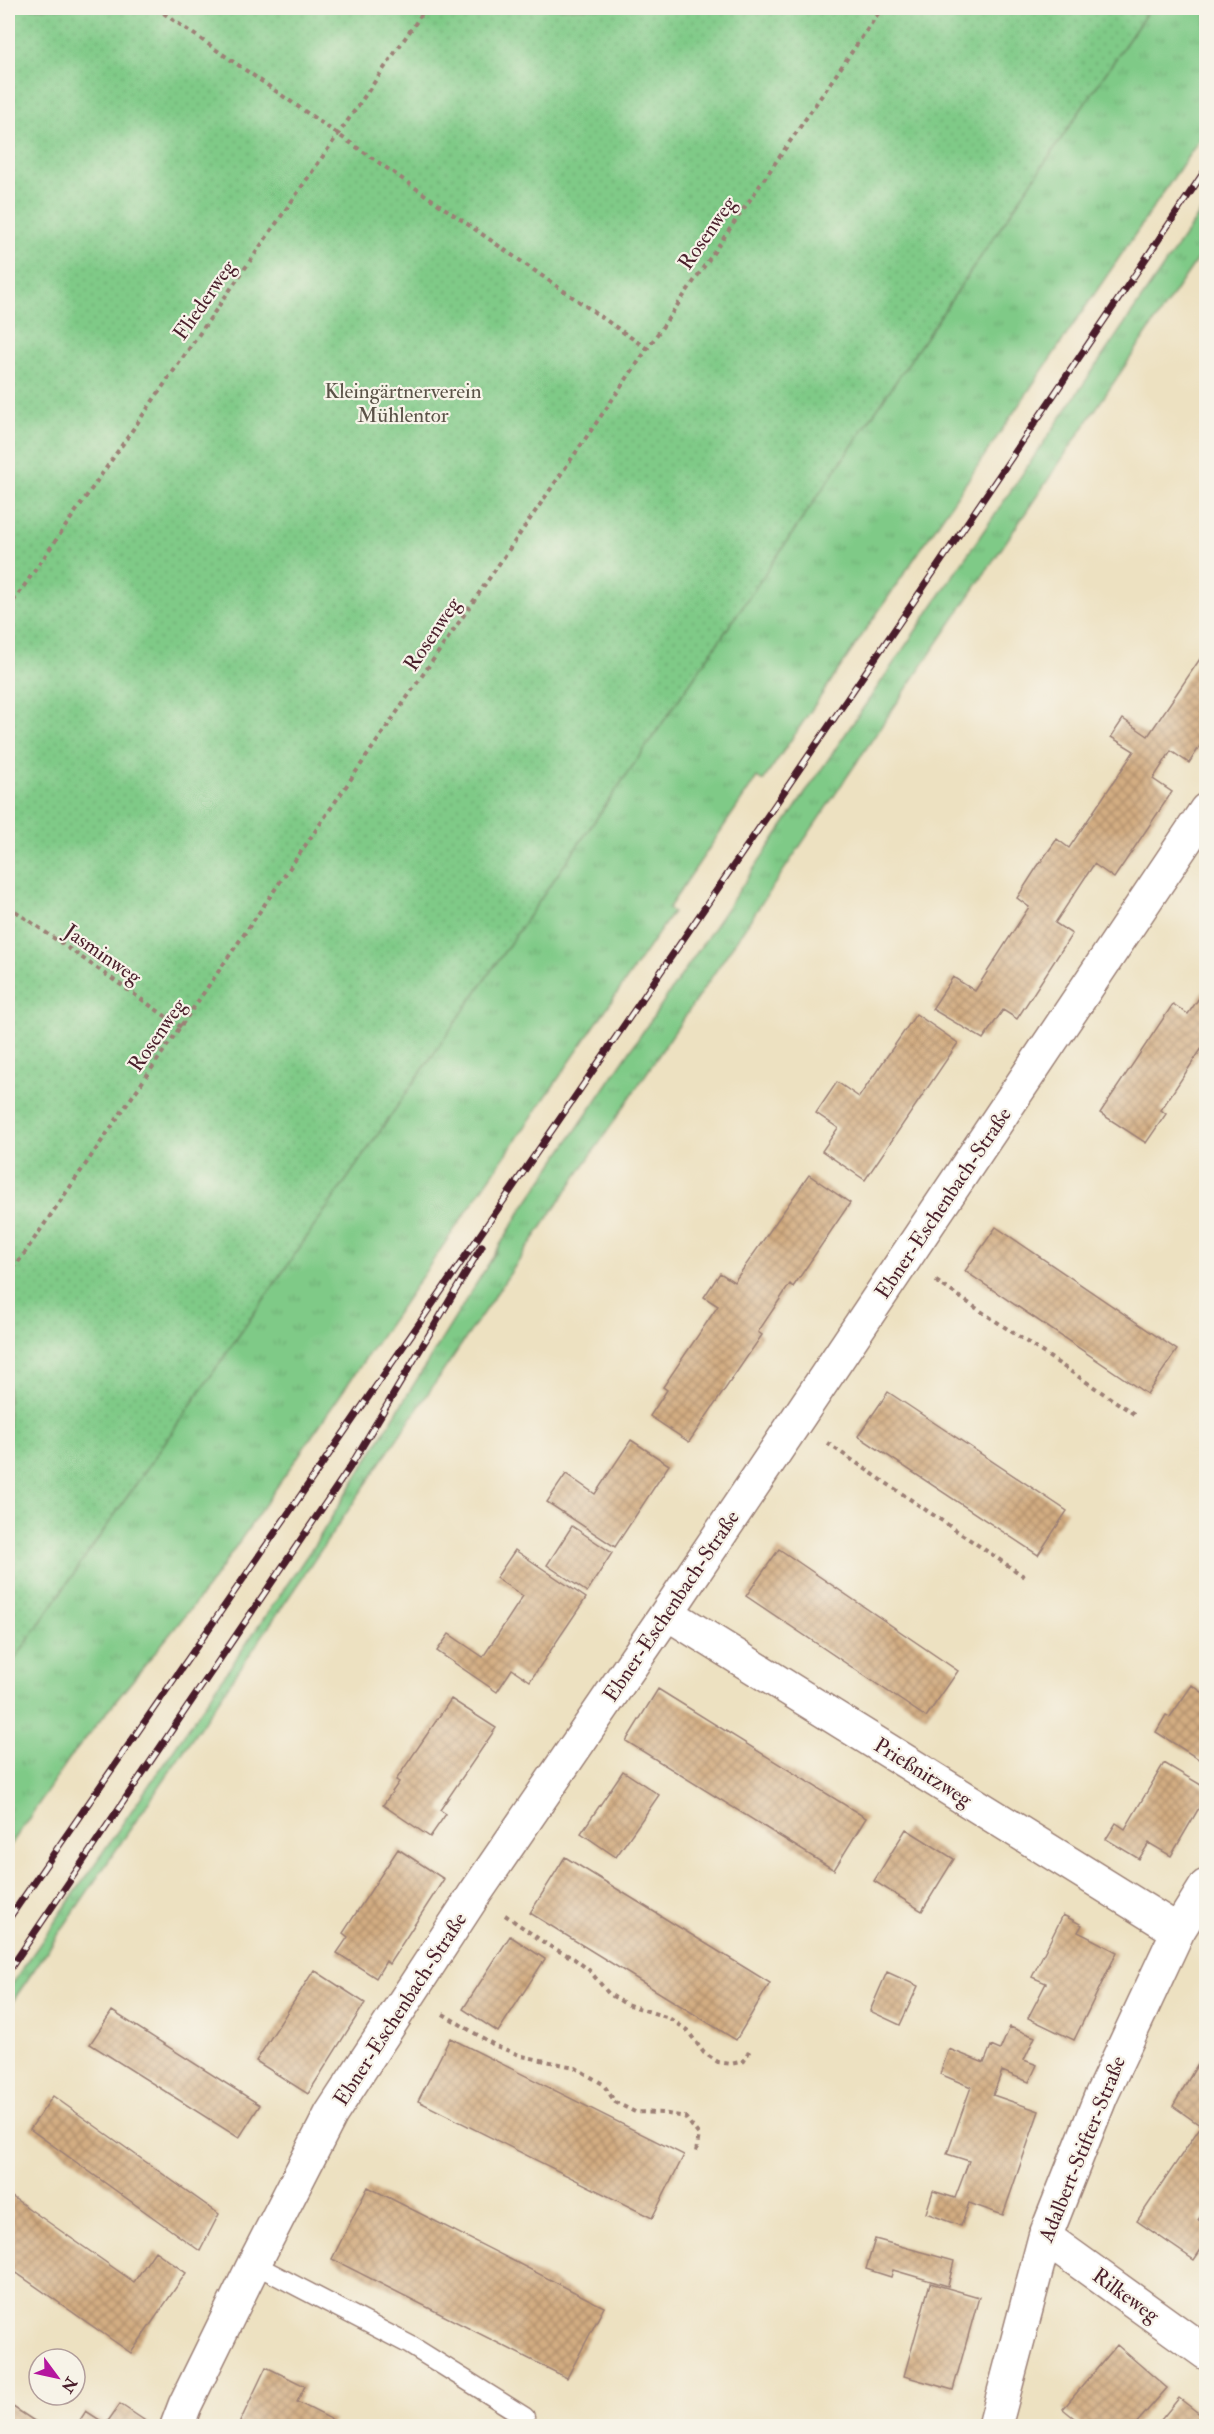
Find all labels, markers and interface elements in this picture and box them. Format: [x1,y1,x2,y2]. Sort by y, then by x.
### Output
street label: Rosenweg [672,191,743,275]
street label: Fliederweg [167,254,242,346]
park label: Kleingärtnerverein Mühlentor [324,378,482,429]
street label: Rosenweg [398,592,467,676]
street label: Jasminweg [58,917,147,991]
street label: Rosenweg [122,993,193,1077]
street label: Ebner-Eschenbach-Straße [869,1102,1018,1304]
street label: Ebner-Eschenbach-Straße [597,1505,746,1707]
street label: Prießnitzweg [869,1732,977,1814]
street label: Ebner-Eschenbach-Straße [328,1907,473,2111]
street label: Adalbert-Stifter-Straße [1032,2052,1132,2247]
street label: Rilkeweg [1087,2262,1165,2329]
north arrow [27,2347,87,2407]
text: N [56,2372,82,2397]

